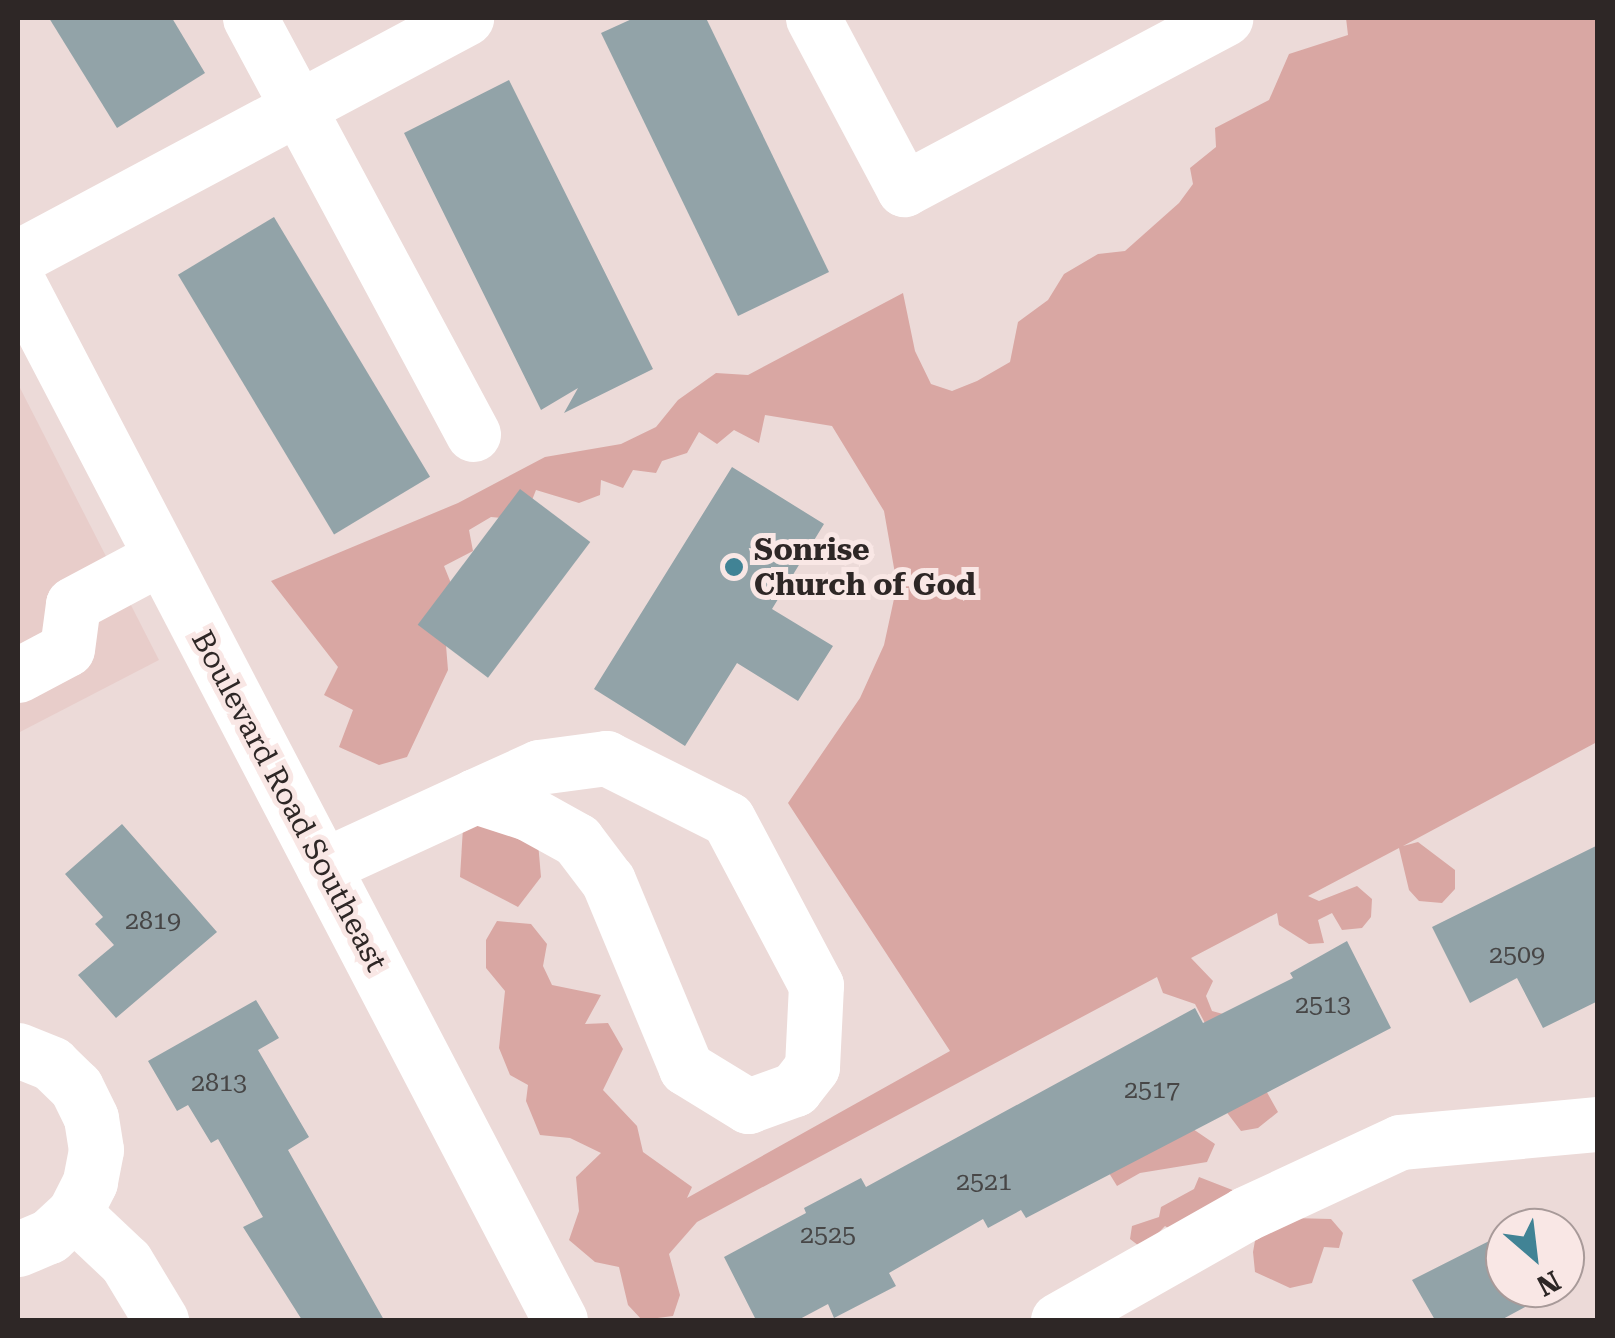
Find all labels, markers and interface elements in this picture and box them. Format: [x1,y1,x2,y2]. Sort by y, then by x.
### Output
place label: Sonrise Church of God [754,532,976,602]
marker: Sonrise Church of God [723,556,745,578]
street label: Boulevard Road Southeast [184,624,394,978]
house number: 2819 [125,906,181,936]
house number: 2509 [1489,940,1545,970]
house number: 2513 [1295,990,1351,1020]
house number: 2813 [191,1068,247,1098]
house number: 2517 [1124,1075,1180,1105]
house number: 2521 [956,1167,1012,1197]
north arrow [1485,1208,1585,1308]
house number: 2525 [800,1220,856,1250]
text: N [1531,1264,1566,1303]

